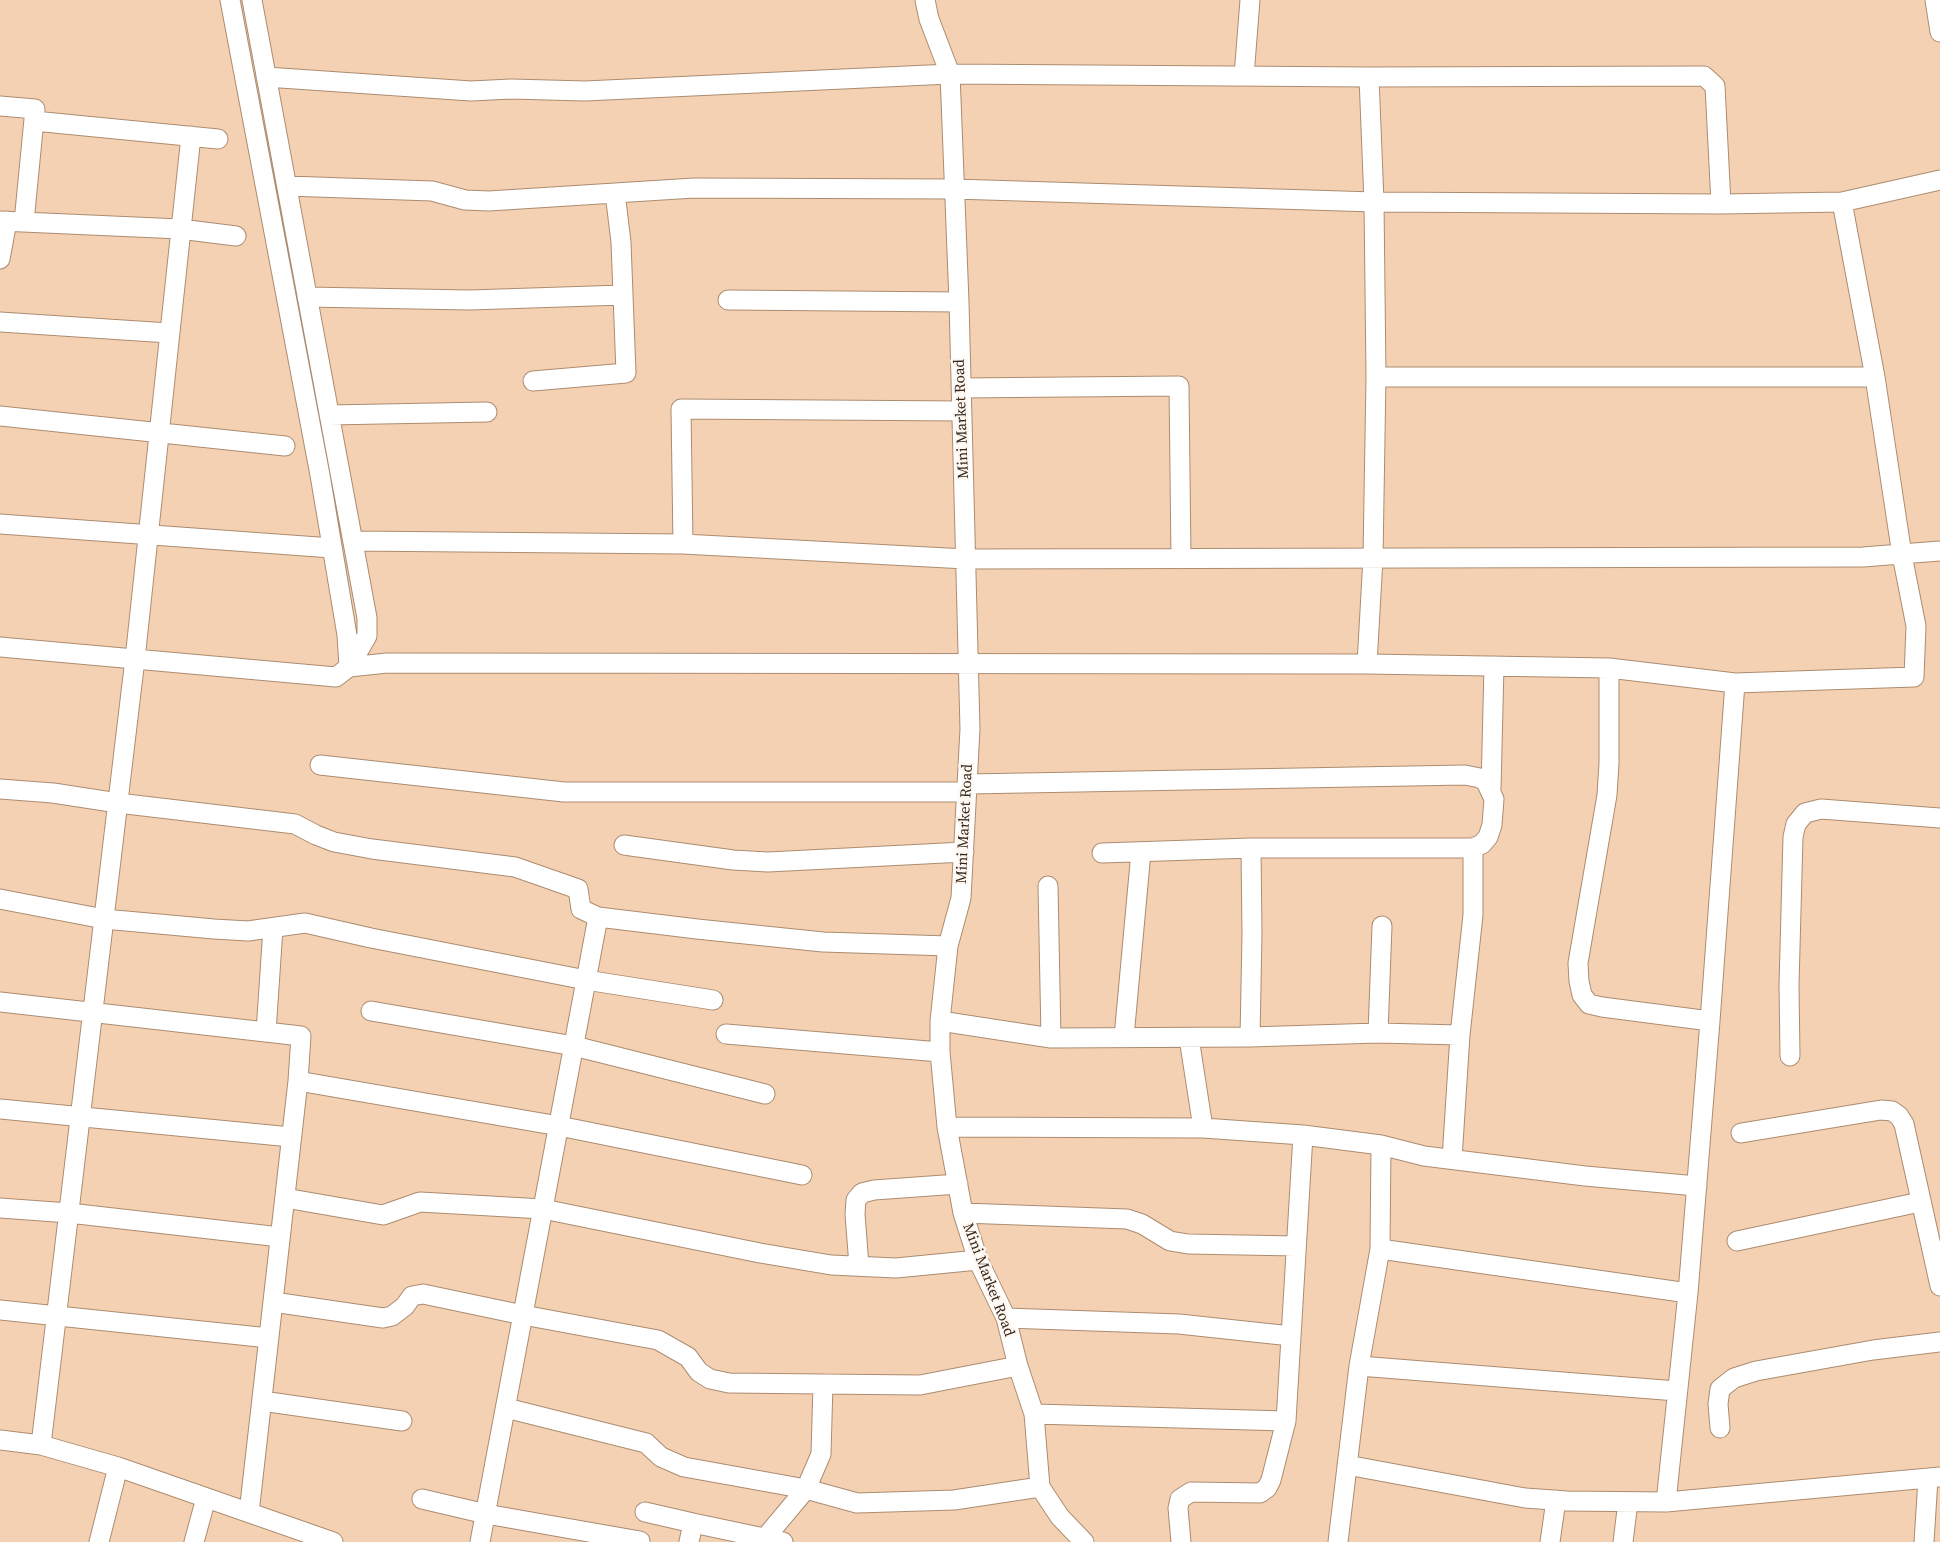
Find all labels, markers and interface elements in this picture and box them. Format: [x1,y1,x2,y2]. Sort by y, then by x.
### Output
street label: Mini Market Road [951,359,973,479]
street label: Mini Market Road [953,764,977,884]
street label: Mini Market Road [958,1221,1018,1339]

